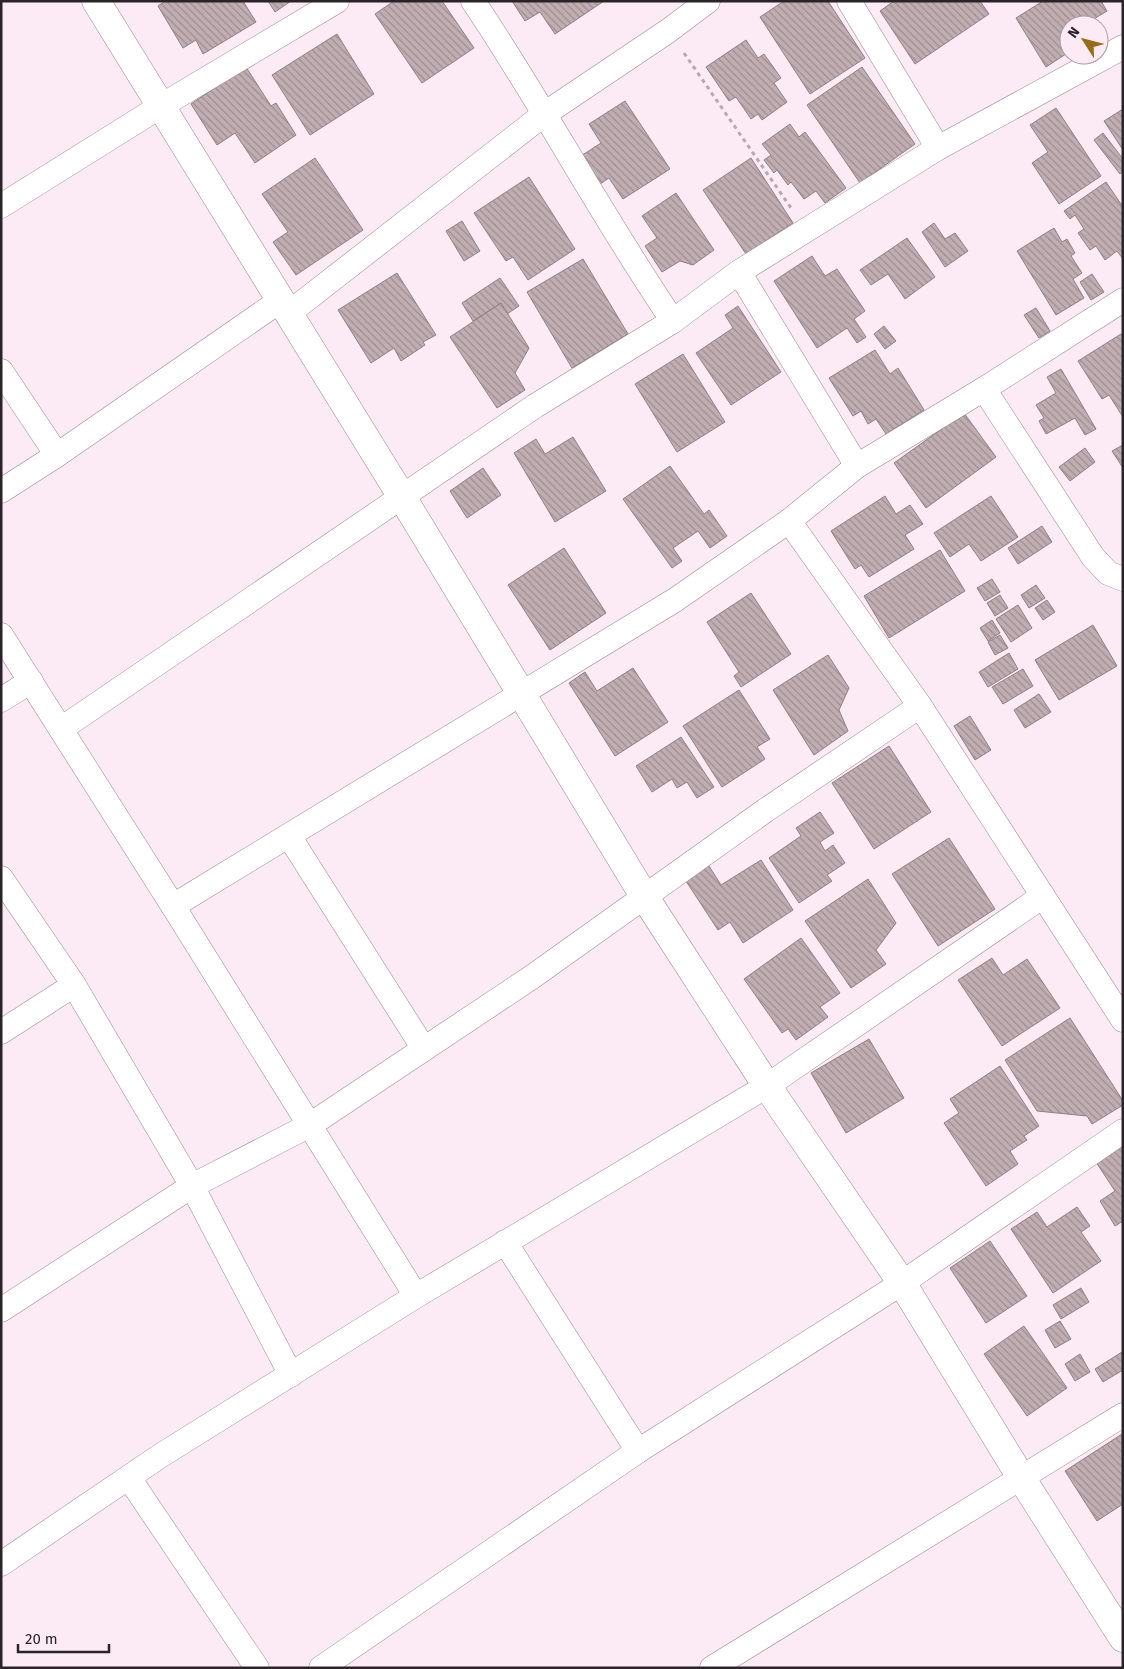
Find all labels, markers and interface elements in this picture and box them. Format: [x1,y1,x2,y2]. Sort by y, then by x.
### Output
north arrow [1059,15,1109,65]
text: N [1064,24,1083,41]
scale bar [18,1622,109,1654]
text: 20 m [25,1630,58,1648]

